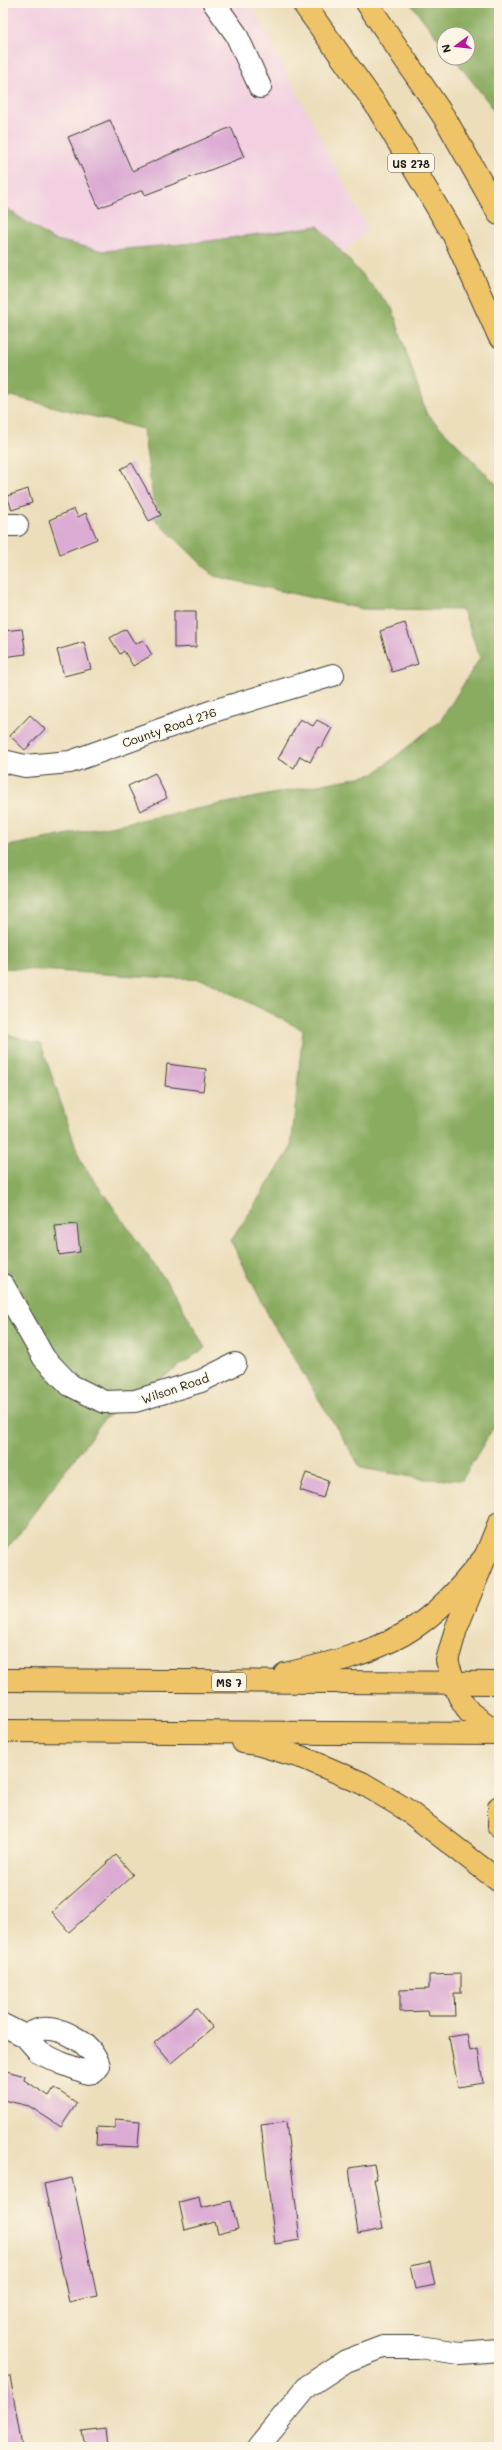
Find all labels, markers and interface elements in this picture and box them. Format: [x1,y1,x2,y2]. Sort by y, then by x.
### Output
north arrow [436,26,476,66]
text: N [438,43,454,55]
road number: US 278 [388,154,434,172]
street label: County Road 276 [120,703,218,751]
street label: Wilson Road [139,1369,211,1407]
road number: MS 7 [212,1673,246,1691]

